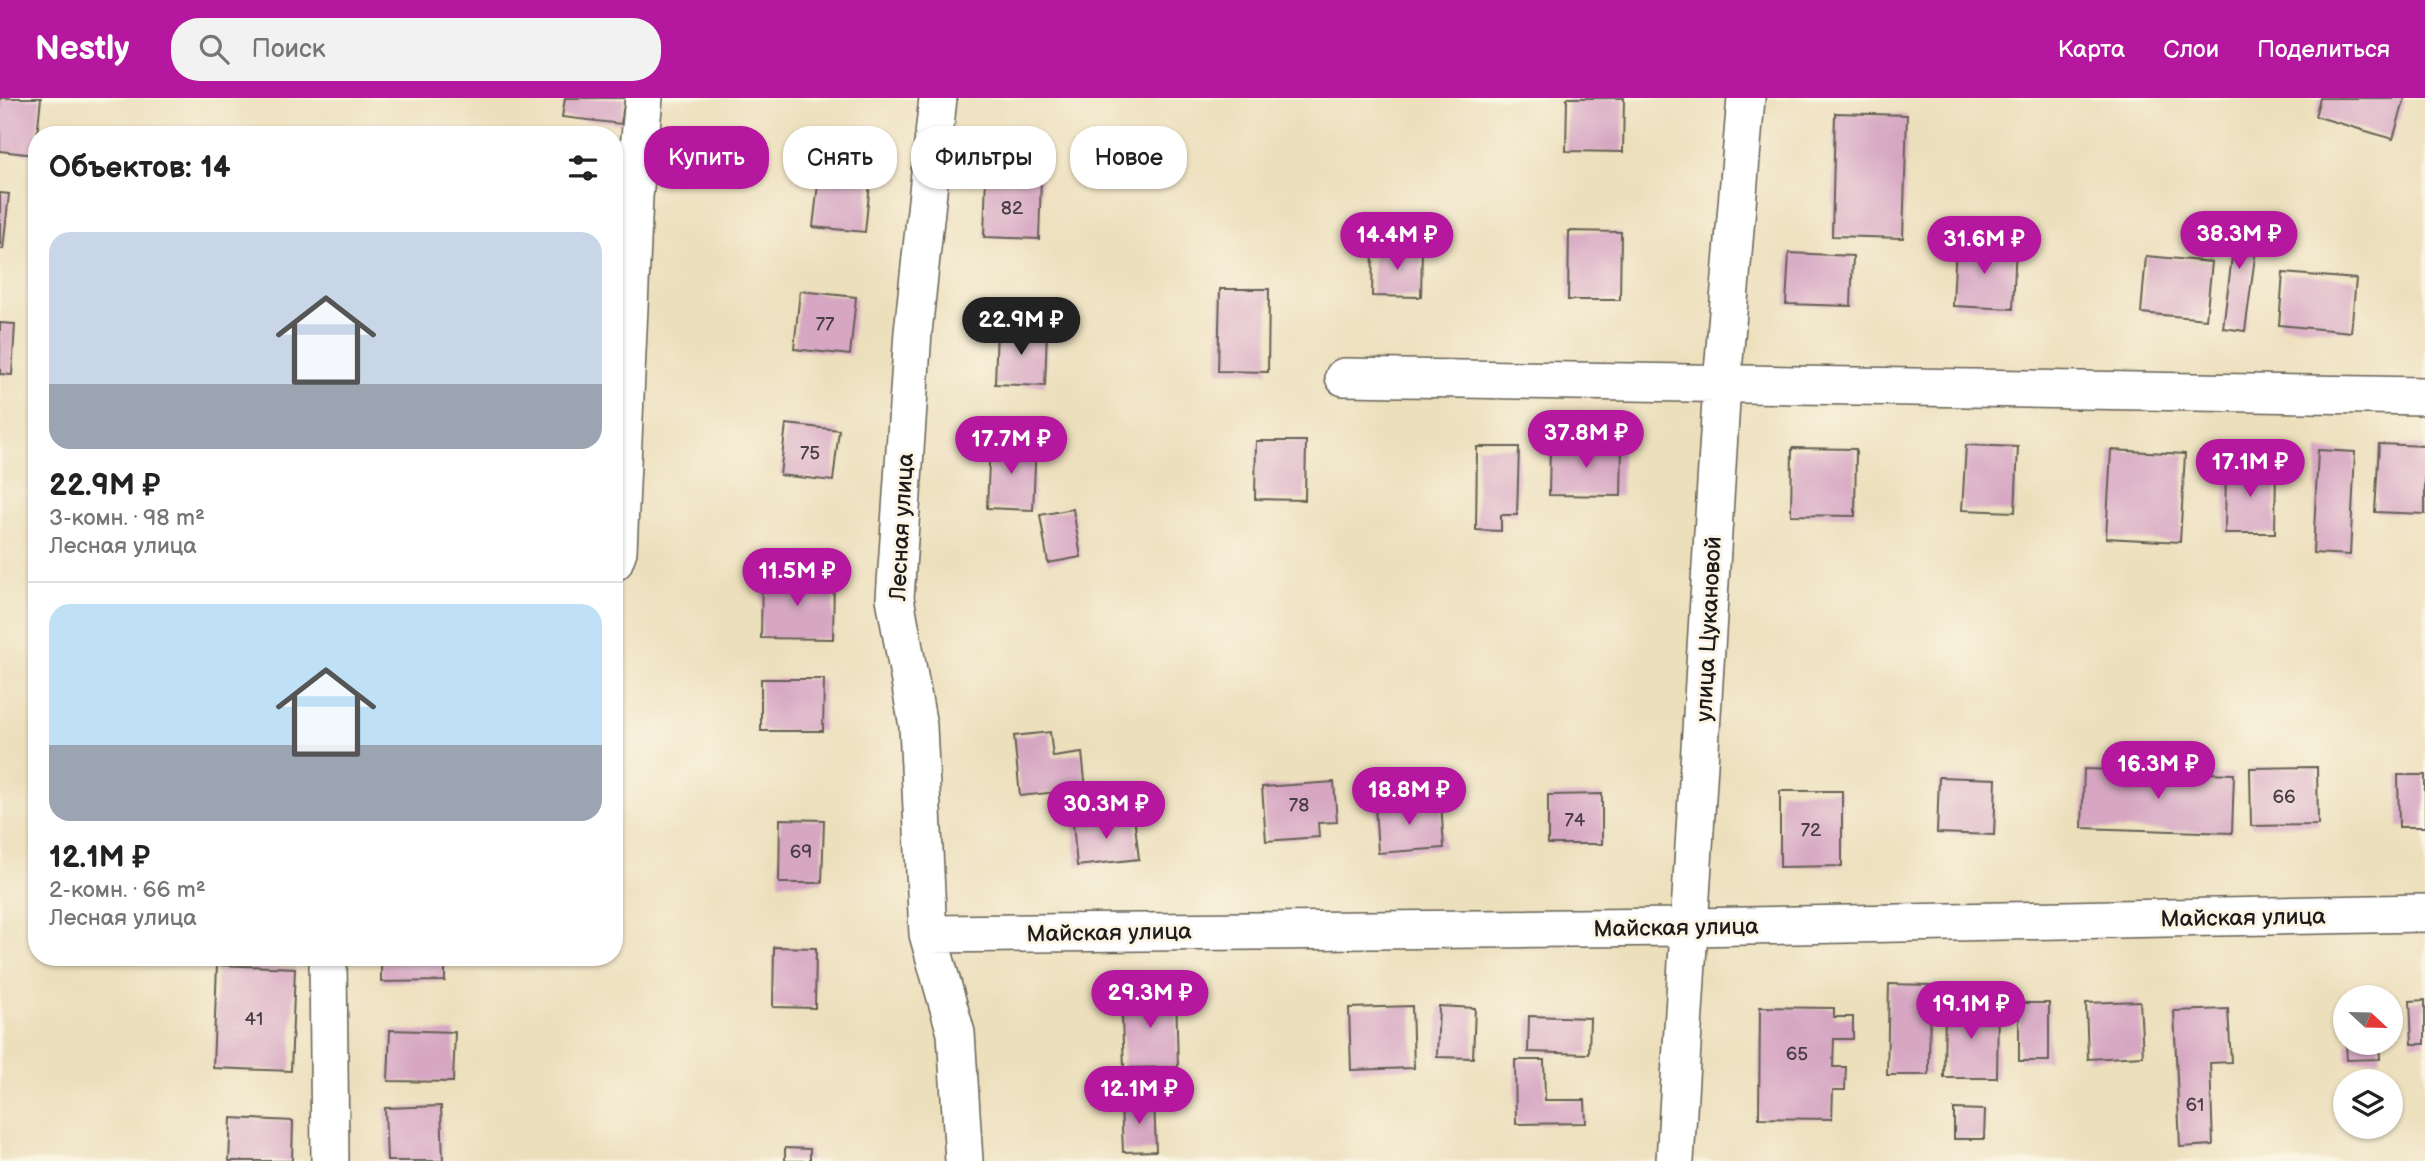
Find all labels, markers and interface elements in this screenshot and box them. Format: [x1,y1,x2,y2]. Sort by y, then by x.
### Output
search box [171,18,661,81]
text: Nestly [35,29,129,69]
icon: search [195,30,233,68]
text: Поиск [251,34,326,65]
text: Карта [2058,35,2125,64]
text: Слои [2163,35,2219,64]
text: Поделиться [2257,35,2390,64]
chip: Купить [644,126,769,189]
chip: Снять [783,126,897,189]
chip: Фильтры [911,126,1056,189]
chip: Новое [1070,126,1187,189]
icon: filters [564,149,602,187]
text: Объектов: 14 [49,150,231,186]
house number: 82 [1001,197,1024,220]
pin: 14.4M ₽ [1332,212,1462,272]
pin: 38.3M ₽ [2174,212,2304,271]
pin: 31.6M ₽ [1919,216,2049,276]
text: 38.3M ₽ [2196,220,2282,248]
text: 14.4M ₽ [1356,221,1438,249]
text: 31.6M ₽ [1943,225,2025,253]
icon: home [263,277,389,403]
pin: 22.9M ₽ [956,298,1086,357]
text: 22.9M ₽ [978,306,1064,334]
house number: 77 [816,313,835,336]
pin: 37.8M ₽ [1521,410,1651,470]
pin: 17.7M ₽ [946,416,1076,476]
text: 37.8M ₽ [1544,419,1628,447]
text: 17.7M ₽ [971,425,1051,453]
pin: 17.1M ₽ [2185,440,2315,499]
house number: 75 [800,442,820,465]
text: 17.1M ₽ [2212,448,2288,476]
street label: Лесная улица [884,452,920,603]
text: 22.9M ₽ [49,468,161,504]
text: 3-комн. · 98 m² [49,504,205,532]
text: Лесная улица [49,532,197,560]
street label: улица Цукановой [1690,536,1728,723]
pin: 11.5M ₽ [732,548,862,608]
text: 11.5M ₽ [758,557,836,585]
icon: home [263,649,389,775]
pin: 16.3M ₽ [2093,742,2223,801]
text: 16.3M ₽ [2117,750,2199,778]
pin: 18.8M ₽ [1344,768,1474,827]
text: 18.8M ₽ [1368,776,1450,804]
pin: 30.3M ₽ [1041,782,1171,841]
house number: 66 [2272,786,2296,809]
text: 30.3M ₽ [1063,790,1149,818]
house number: 78 [1289,794,1309,817]
house number: 74 [1565,809,1586,832]
house number: 72 [1801,819,1822,842]
text: 12.1M ₽ [49,840,150,876]
house number: 69 [790,841,812,864]
text: 2-комн. · 66 m² [49,876,206,904]
street label: Майская улица [2160,903,2326,933]
text: Лесная улица [49,904,197,932]
street label: Майская улица [1593,913,1759,943]
street label: Майская улица [1026,918,1192,948]
pin: 29.3M ₽ [1085,970,1215,1030]
text: 29.3M ₽ [1107,979,1193,1007]
pin: 19.1M ₽ [1906,982,2036,1041]
north arrow [2333,985,2403,1055]
map controls [2333,985,2403,1139]
text: 19.1M ₽ [1932,990,2010,1018]
house number: 41 [245,1008,263,1031]
house number: 65 [1786,1043,1808,1066]
pin: 12.1M ₽ [1074,1066,1204,1126]
button: layers [2333,1069,2403,1139]
text: 12.1M ₽ [1100,1075,1178,1103]
house number: 61 [2186,1094,2204,1117]

